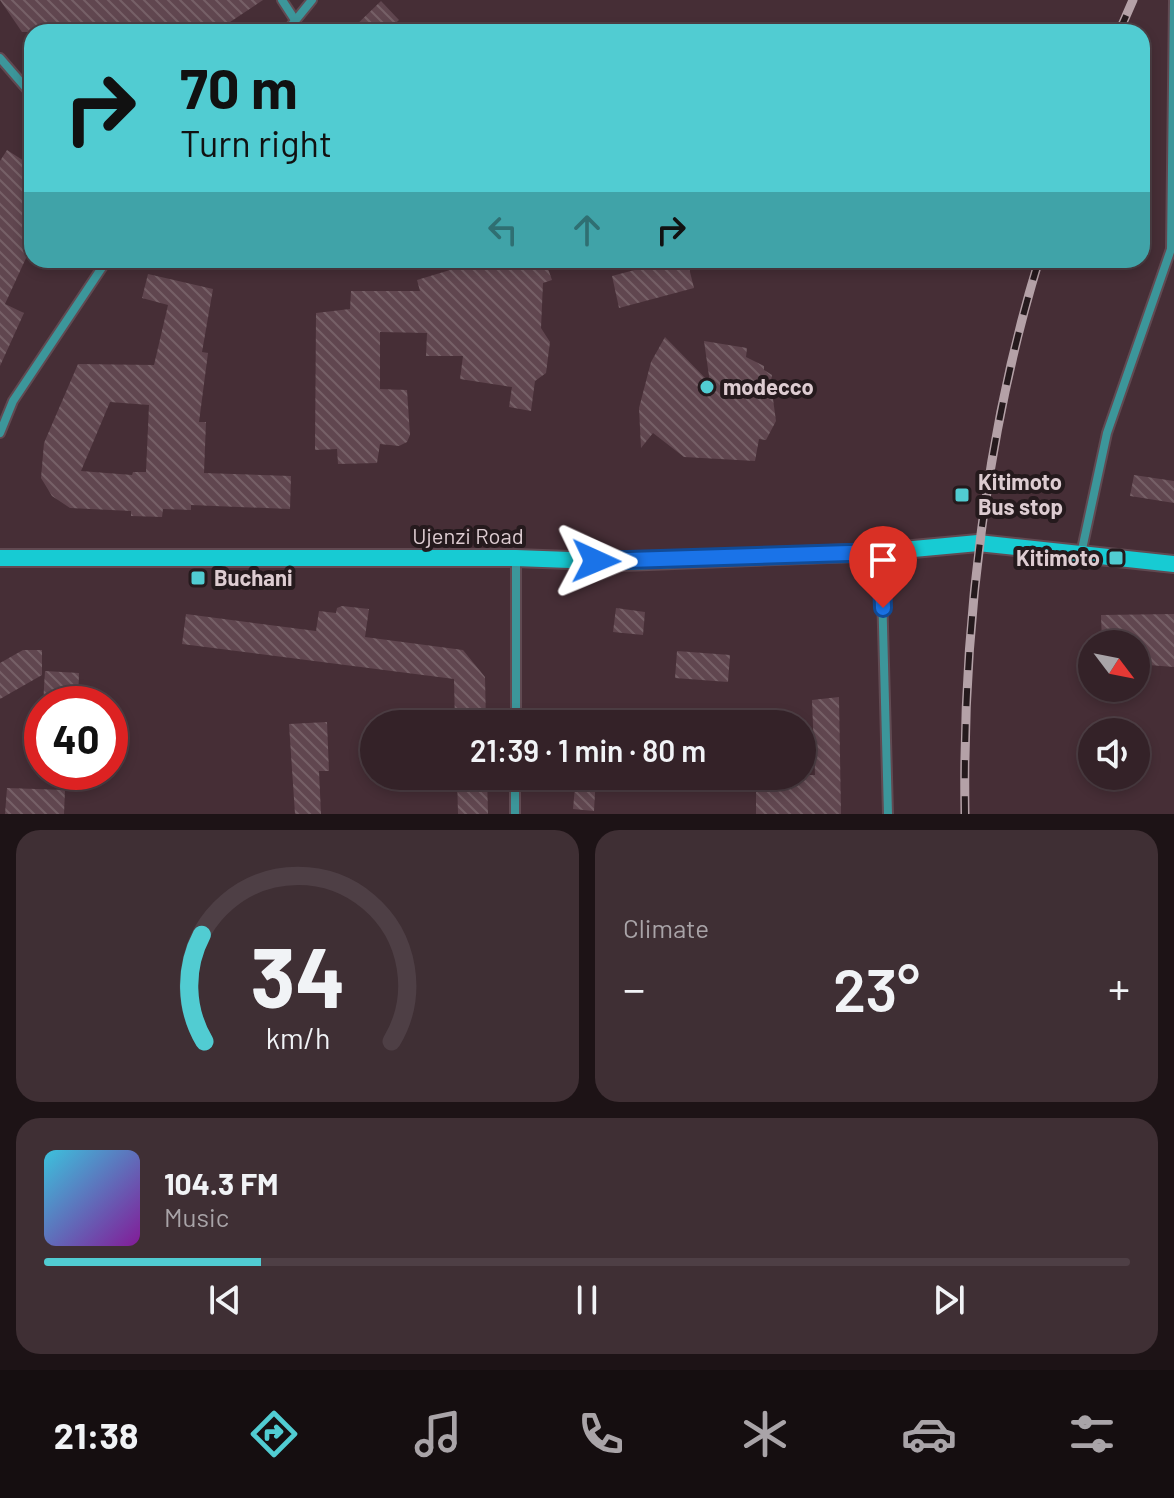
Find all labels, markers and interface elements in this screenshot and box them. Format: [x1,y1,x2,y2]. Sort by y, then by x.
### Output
text: 70 m [180,53,298,120]
icon: right [48,56,152,160]
text: Turn right [180,121,332,164]
icon: left [481,208,525,252]
icon: ahead [565,208,609,252]
icon: right [649,208,693,252]
place label: modecco [723,373,814,399]
marker: modecco [698,378,716,396]
place label: Kitimoto Bus stop [978,468,1063,519]
marker: Kitimoto Bus stop [953,486,971,504]
position arrow [554,519,638,603]
street label: Ujenzi Road [412,522,524,548]
pin [849,526,917,608]
icon: arrive [861,538,905,582]
place label: Kitimoto [1016,544,1100,570]
marker: Kitimoto [1107,549,1125,567]
place label: Buchani [214,564,293,590]
marker: Buchani [189,569,207,587]
north arrow [1078,630,1150,702]
map controls [1078,630,1150,790]
speed limit sign: 40 [24,686,128,790]
button: sound [1078,718,1150,790]
text: 21:39 · 1 min · 80 m [470,732,706,768]
text: Climate [623,912,709,943]
text: 34 [250,925,345,1025]
text: 23° [833,952,920,1024]
text: − [623,961,645,1014]
text: + [1108,961,1130,1014]
text: km/h [265,1020,330,1055]
text: 104.3 FM [164,1165,278,1201]
text: Music [164,1201,229,1232]
icon: previous [203,1278,247,1322]
icon: pause [565,1278,609,1322]
icon: next [927,1278,971,1322]
icon: directions [246,1406,302,1462]
icon: music [410,1406,466,1462]
icon: phone [573,1406,629,1462]
icon: climate [737,1406,793,1462]
icon: car [901,1406,957,1462]
icon: filters [1064,1406,1120,1462]
text: 21:38 [54,1413,139,1456]

